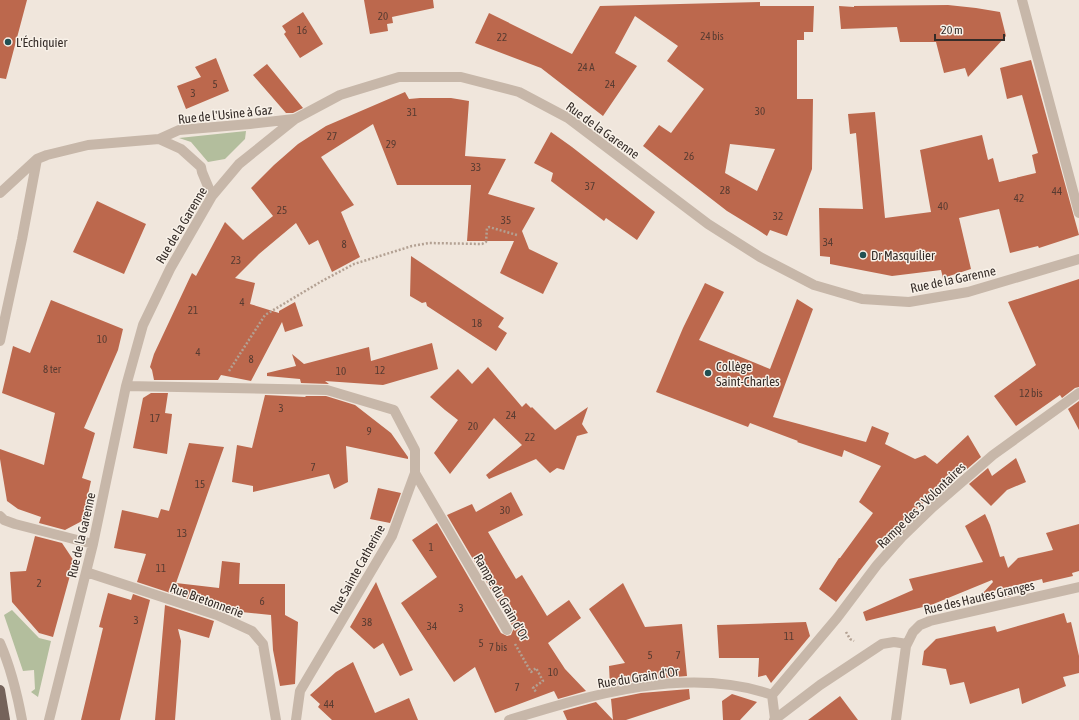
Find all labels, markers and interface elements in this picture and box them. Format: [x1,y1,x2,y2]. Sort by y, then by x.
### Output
house number: 20 [378,10,388,22]
scale bar [935,16,1004,42]
text: 20 m [941,23,963,37]
house number: 16 [297,24,307,36]
house number: 24 bis [700,30,724,42]
house number: 22 [497,31,507,43]
place label: L'Échiquier [16,35,67,50]
marker: L'Échiquier [3,37,13,47]
house number: 24 A [577,61,595,73]
house number: 5 [212,78,218,90]
house number: 24 [605,78,615,90]
house number: 3 [190,87,196,99]
street label: Rue de la Garenne [563,99,642,162]
street label: Rue de l'Usine à Gaz [177,102,273,127]
house number: 30 [755,105,765,117]
house number: 31 [407,106,417,118]
house number: 27 [327,130,337,142]
house number: 29 [386,138,396,150]
house number: 26 [684,150,694,162]
house number: 33 [471,161,481,173]
house number: 37 [585,180,595,192]
street label: Rue de la Garenne [153,184,210,266]
house number: 28 [720,184,730,196]
house number: 44 [1052,185,1062,197]
house number: 42 [1014,192,1024,204]
house number: 40 [938,200,948,212]
house number: 25 [277,204,287,216]
house number: 32 [773,210,783,222]
house number: 35 [501,214,511,226]
house number: 34 [823,236,833,248]
house number: 8 [341,238,347,250]
place label: Dr Masquilier [871,248,935,263]
marker: Dr Masquilier [858,250,868,260]
house number: 23 [231,254,241,266]
street label: Rue de la Garenne [909,263,997,296]
house number: 4 [239,296,245,308]
house number: 21 [188,304,198,316]
house number: 18 [472,317,482,329]
house number: 10 [97,333,107,345]
house number: 4 [195,346,201,358]
house number: 8 [248,353,254,365]
place label: Collège Saint-Charles [716,359,780,389]
house number: 8 ter [43,363,62,375]
house number: 12 [375,364,385,376]
house number: 10 [336,365,346,377]
marker: Collège Saint-Charles [703,368,713,378]
house number: 12 bis [1019,387,1043,399]
house number: 3 [278,402,284,414]
house number: 24 [506,409,516,421]
house number: 17 [150,412,160,424]
house number: 20 [468,420,478,432]
house number: 9 [366,425,372,437]
house number: 22 [525,431,535,443]
street label: Rampe des 3 Volontaires [874,459,969,551]
house number: 7 [310,461,316,473]
house number: 15 [195,478,205,490]
street label: Rue de la Garenne [64,491,99,579]
house number: 30 [500,504,510,516]
street label: Rue Sainte Catherine [327,522,388,616]
house number: 13 [177,527,187,539]
house number: 1 [428,541,434,553]
street label: Rampe du Grain d'Or [471,551,532,643]
house number: 11 [156,562,166,574]
house number: 2 [36,577,42,589]
street label: Rue des Hautes Granges [922,577,1036,618]
street label: Rue Bretonnerie [168,580,246,621]
house number: 6 [259,595,265,607]
house number: 3 [458,602,464,614]
house number: 3 [133,614,139,626]
house number: 38 [362,616,372,628]
house number: 34 [427,620,437,632]
house number: 11 [784,630,794,642]
house number: 5 [478,637,484,649]
house number: 7 bis [489,641,507,653]
house number: 5 [647,649,653,661]
house number: 7 [675,649,681,661]
street label: Rue du Grain d'Or [596,664,680,691]
house number: 10 [548,666,558,678]
house number: 7 [514,681,520,693]
house number: 44 [324,698,334,710]

